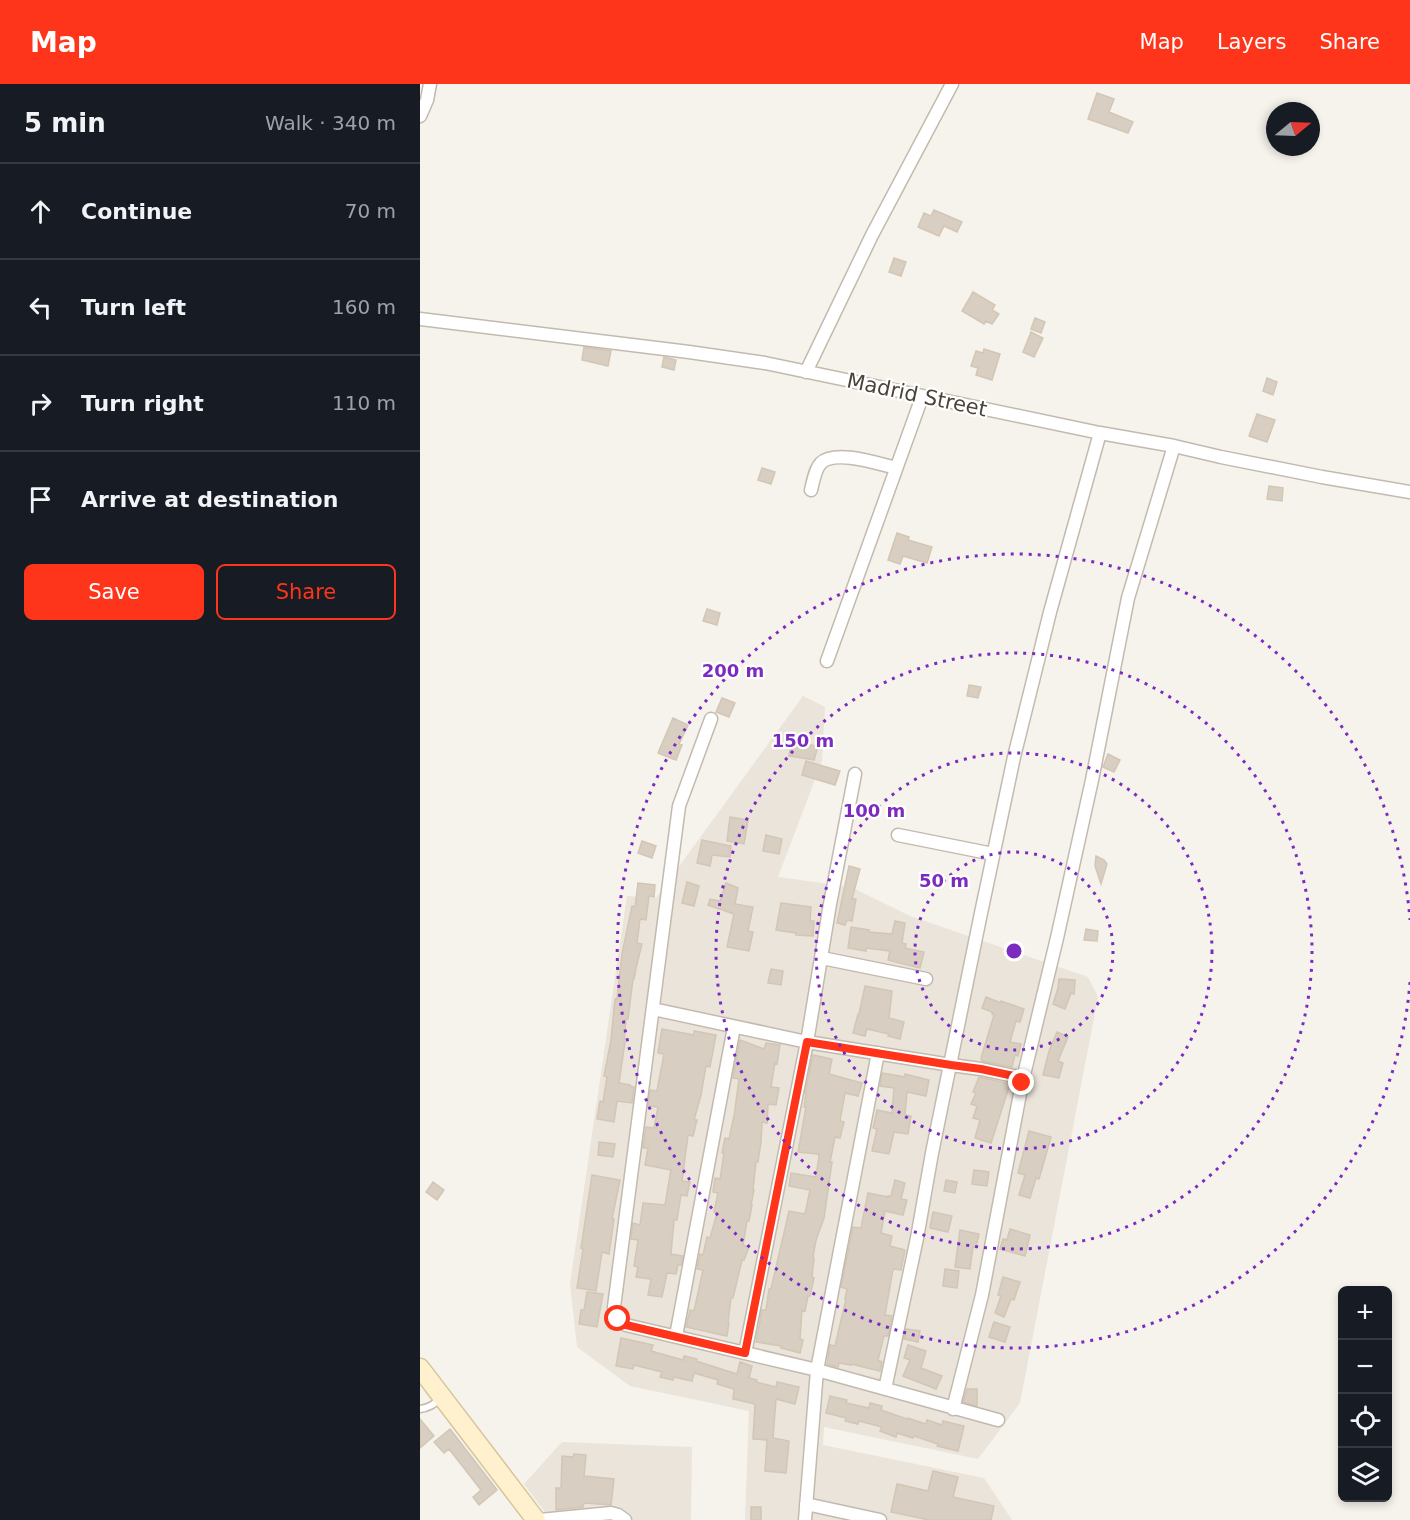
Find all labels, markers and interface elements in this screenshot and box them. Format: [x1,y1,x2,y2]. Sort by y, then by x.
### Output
text: Map [30,26,97,59]
text: Map [1140,30,1184,54]
text: Layers [1217,30,1286,54]
text: Share [1319,30,1380,54]
north arrow [1266,102,1320,156]
text: 5 min [24,108,106,138]
text: Walk · 340 m [265,111,396,135]
icon: ahead [24,195,57,228]
text: Continue [81,199,192,224]
text: 70 m [345,199,396,223]
icon: left [24,291,57,324]
text: Turn left [81,295,186,320]
text: 160 m [332,295,396,319]
street label: Madrid Street [845,368,989,422]
icon: right [24,387,57,420]
text: Turn right [81,391,204,416]
text: 110 m [332,391,396,415]
icon: arrive [24,483,57,516]
text: Arrive at destination [81,487,338,512]
button: Save [24,564,204,620]
button: Share [216,564,396,620]
text: 200 m [702,660,764,681]
text: 150 m [772,730,834,751]
text: 100 m [843,800,905,821]
text: 50 m [919,870,969,891]
centre of rings [1004,941,1024,961]
route end [1008,1069,1034,1095]
map controls [1338,1286,1392,1502]
button: + [1338,1286,1392,1340]
route start [604,1305,630,1331]
button: − [1338,1340,1392,1394]
button: locate [1338,1394,1392,1448]
button: layers [1338,1448,1392,1502]

